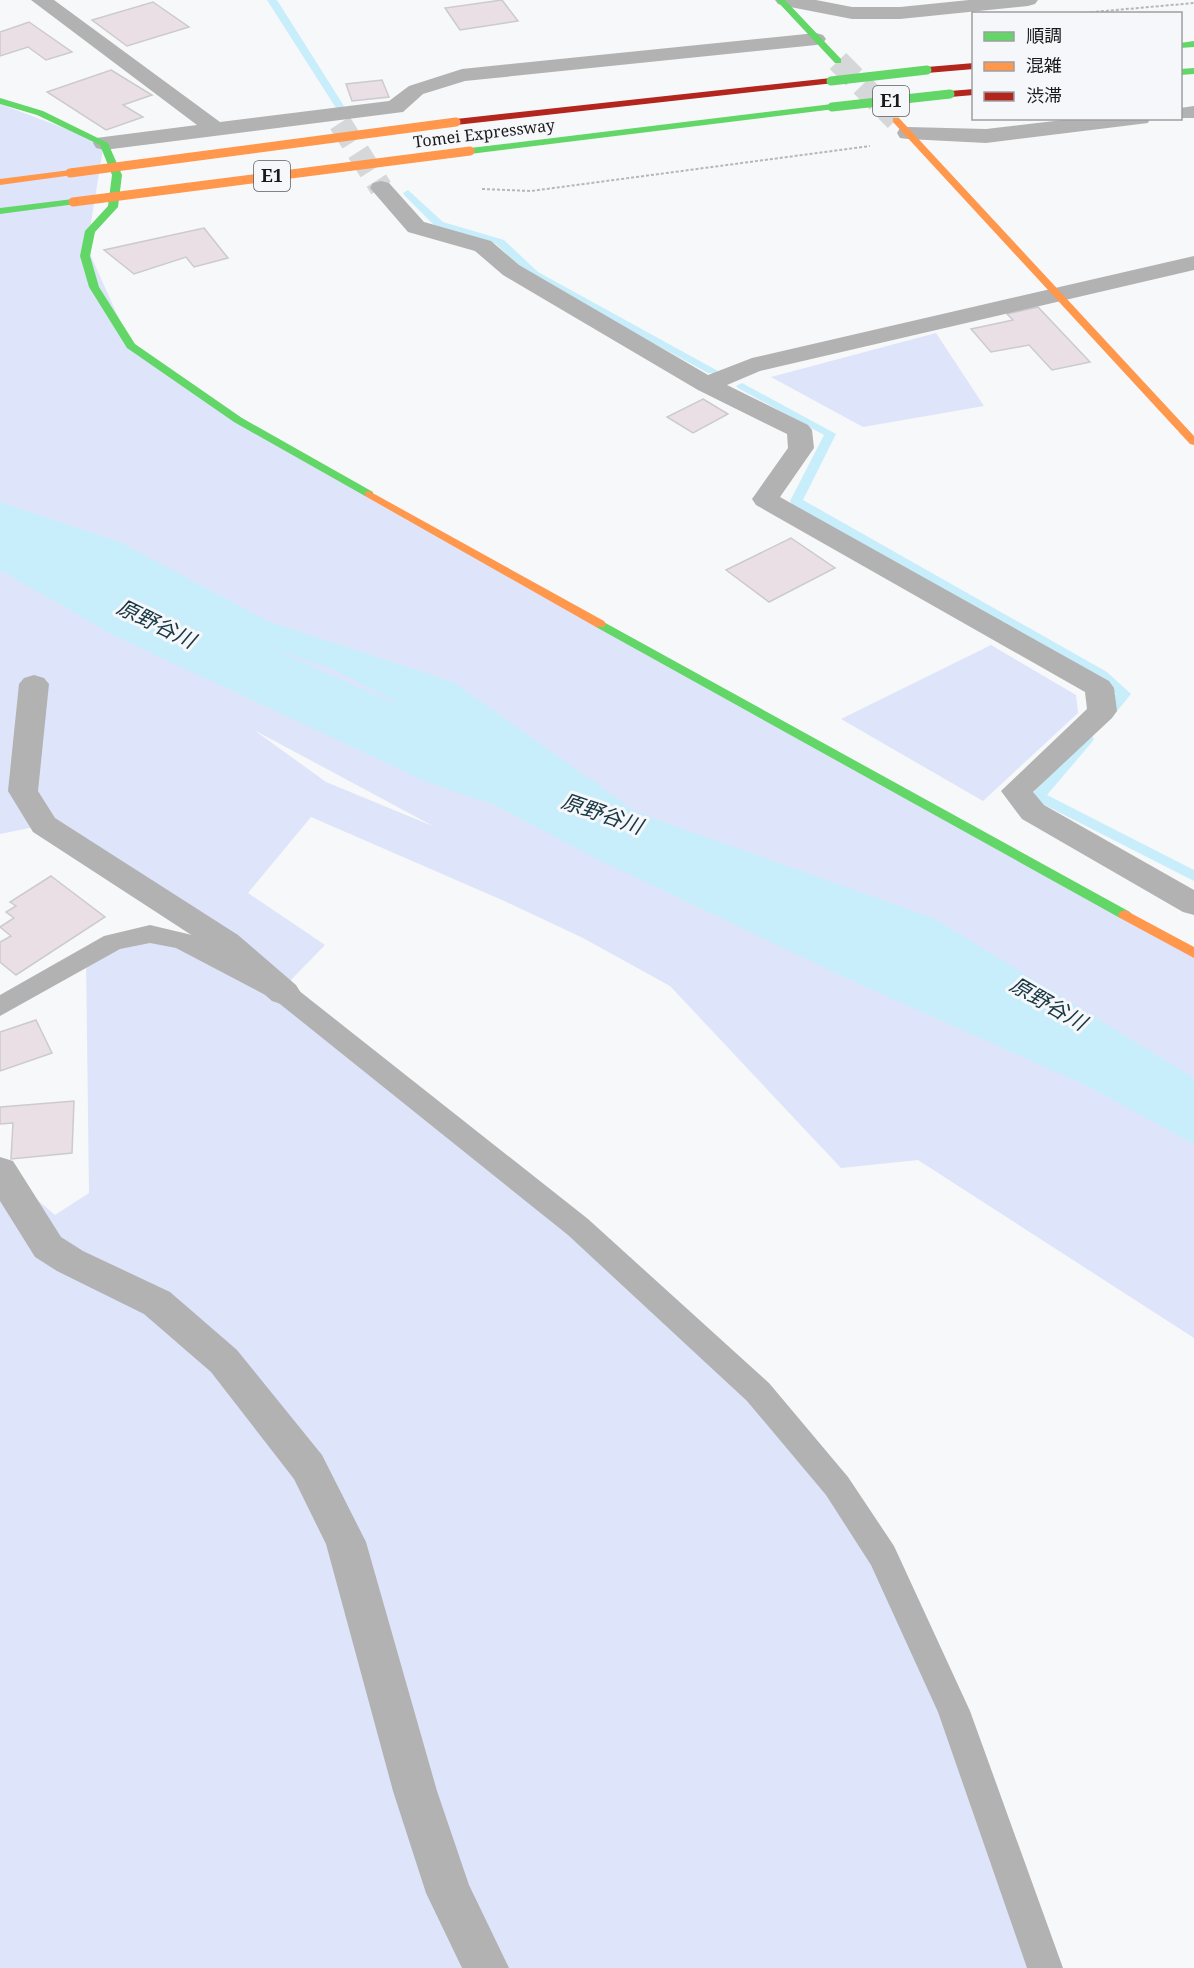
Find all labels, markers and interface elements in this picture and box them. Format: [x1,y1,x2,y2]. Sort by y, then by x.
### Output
legend [972,12,1182,120]
text: 順調 [1026,23,1062,47]
text: 混雑 [1026,53,1062,77]
text: 渋滞 [1026,83,1062,107]
road number: E1 [873,86,909,116]
street label: Tomei Expressway [412,113,557,153]
road number: E1 [254,161,290,191]
water label: 原野谷川 [113,592,202,655]
water label: 原野谷川 [558,786,648,841]
water label: 原野谷川 [1005,970,1094,1037]

